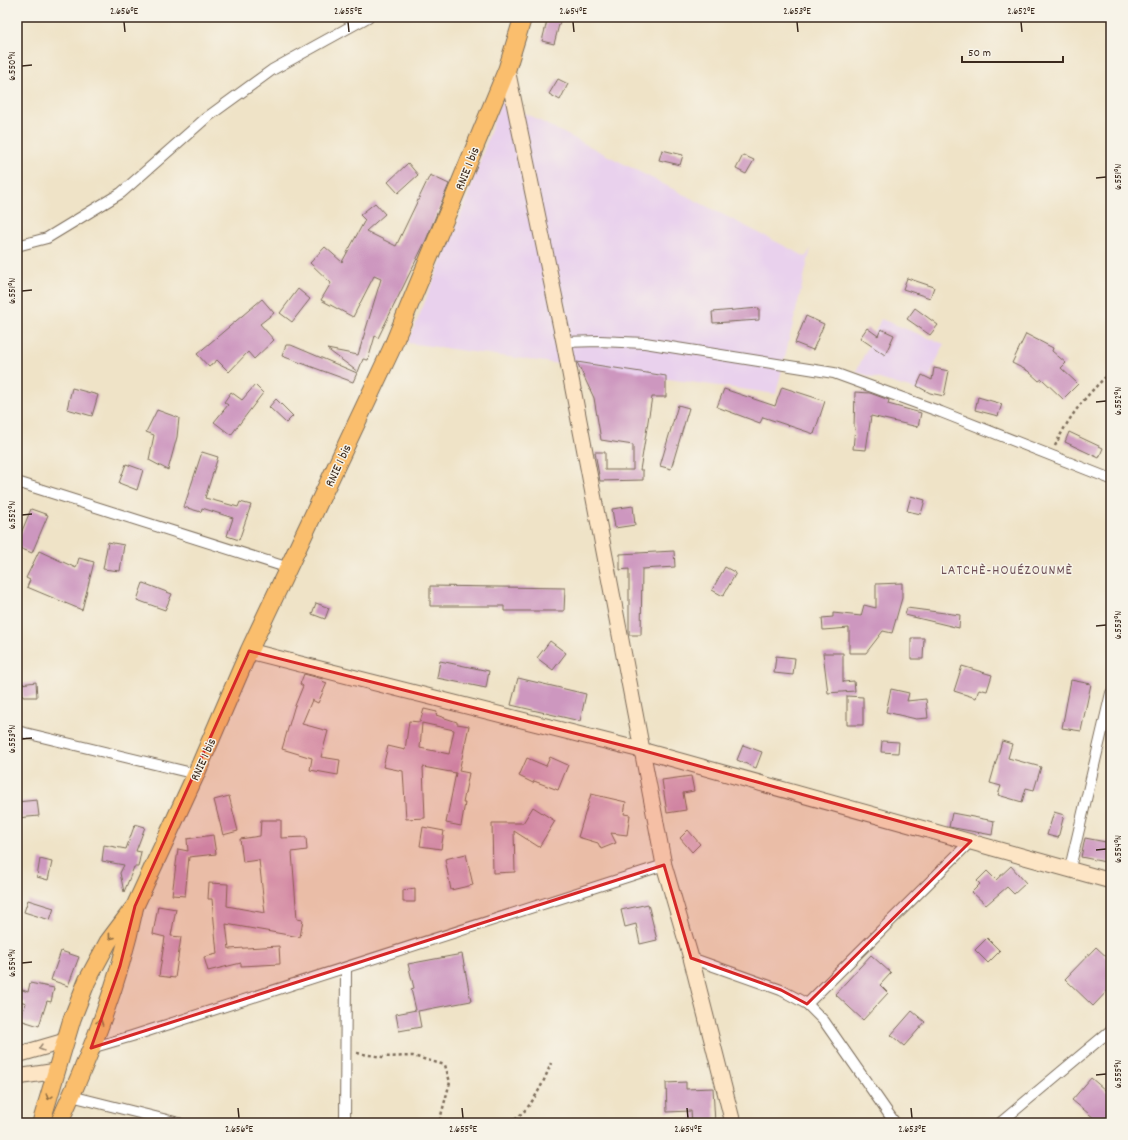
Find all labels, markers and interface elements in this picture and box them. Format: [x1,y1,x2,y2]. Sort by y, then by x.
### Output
text: 2.656°E [110,5,139,19]
text: 2.655°E [334,5,362,19]
text: 2.654°E [559,5,587,19]
text: 2.653°E [783,5,811,19]
text: 2.652°E [1007,5,1035,19]
scale bar [962,38,1063,64]
text: 50 m [968,45,991,62]
text: 6.550°N [6,51,20,81]
street label: RNIE 1 bis [451,145,486,193]
text: 6.551°N [1112,164,1126,190]
text: 6.551°N [6,278,20,304]
text: 6.552°N [1112,387,1126,415]
street label: RNIE 1 bis [321,442,357,490]
text: 6.552°N [6,501,20,529]
district label: LATCHÈ-HOUÉZOUNMÈ [941,561,1073,581]
text: 6.553°N [1112,611,1126,639]
text: 6.553°N [6,725,20,753]
street label: RNIE 1 bis [186,736,222,784]
text: 6.554°N [1112,835,1126,863]
one-way arrow [109,933,116,940]
text: 6.554°N [6,949,20,977]
one-way arrow [95,1019,104,1026]
one-way arrow [38,1043,45,1052]
text: 6.555°N [1112,1060,1126,1088]
one-way arrow [46,1093,54,1100]
text: 2.656°E [225,1123,254,1137]
text: 2.655°E [449,1123,477,1137]
text: 2.654°E [674,1123,702,1137]
text: 2.653°E [898,1123,926,1137]

